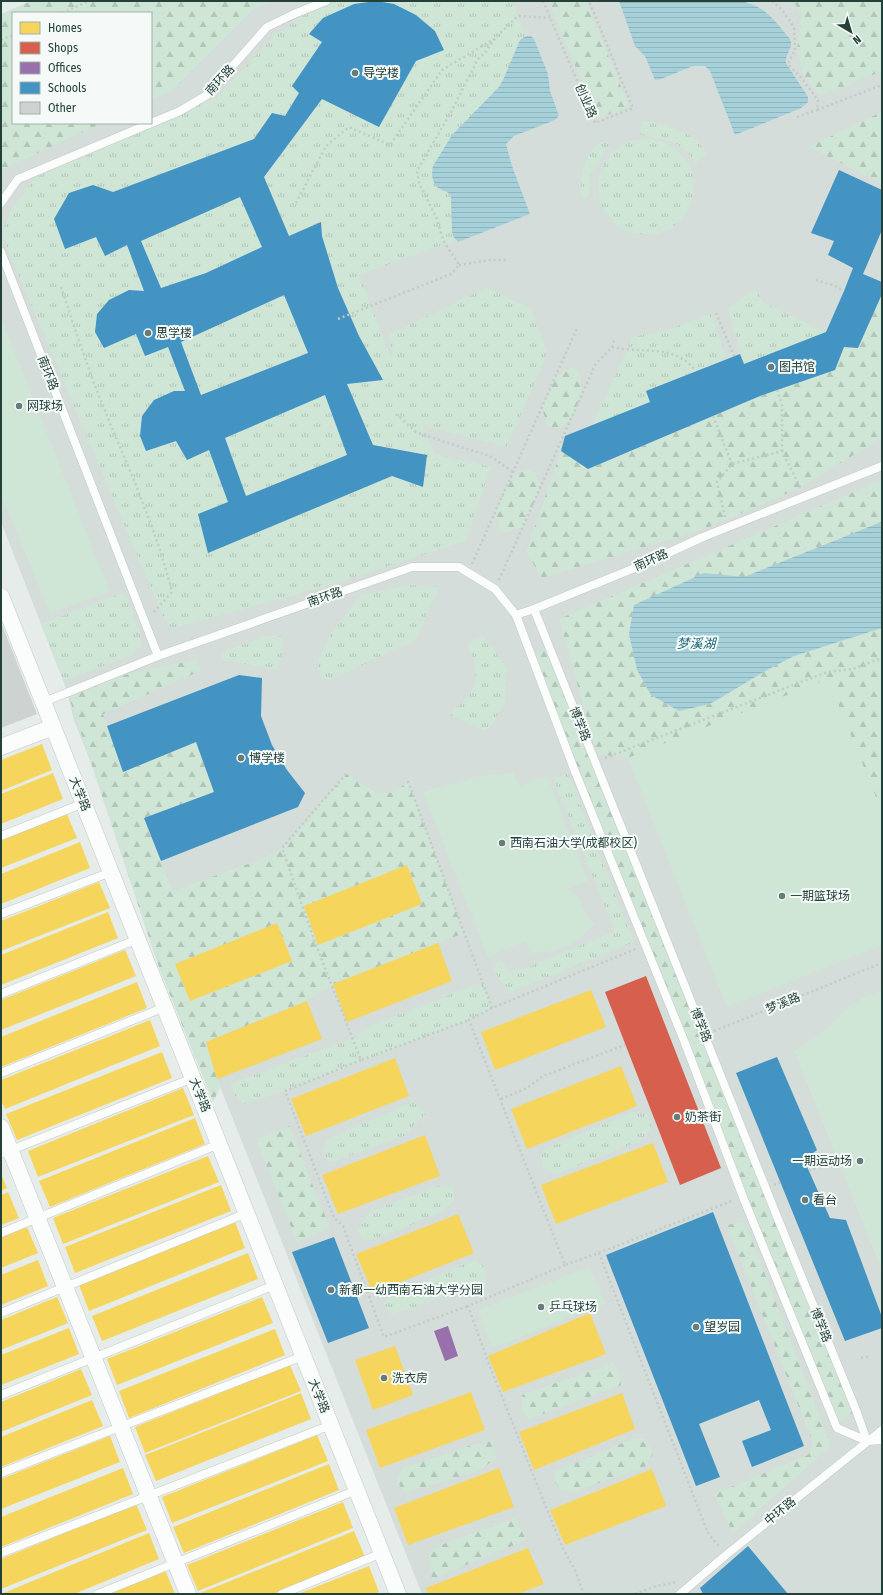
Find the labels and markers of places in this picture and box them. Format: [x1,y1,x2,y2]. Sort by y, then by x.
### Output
place label: 导学楼 [363,66,399,80]
marker: 导学楼 [350,68,360,78]
place label: 思学楼 [156,326,192,340]
marker: 思学楼 [143,328,153,338]
place label: 图书馆 [779,360,815,374]
marker: 图书馆 [766,362,776,372]
place label: 网球场 [27,399,63,413]
marker: 网球场 [14,401,24,411]
place label: 博学楼 [249,751,285,765]
marker: 博学楼 [236,753,246,763]
place label: 西南石油大学(成都校区) [510,836,638,850]
marker: 西南石油大学(成都校区) [497,838,507,848]
place label: 一期篮球场 [790,889,850,903]
marker: 一期篮球场 [777,891,787,901]
place label: 奶茶街 [685,1110,721,1124]
marker: 奶茶街 [672,1112,682,1122]
place label: 一期运动场 [792,1154,852,1168]
marker: 一期运动场 [855,1156,865,1166]
place label: 看台 [813,1193,837,1207]
marker: 看台 [800,1195,810,1205]
place label: 新都一幼西南石油大学分园 [339,1283,483,1297]
marker: 新都一幼西南石油大学分园 [326,1285,336,1295]
place label: 乒乓球场 [549,1300,597,1314]
marker: 乒乓球场 [536,1302,546,1312]
place label: 望岁园 [704,1320,740,1334]
marker: 望岁园 [691,1322,701,1332]
place label: 洗衣房 [392,1371,428,1385]
marker: 洗衣房 [379,1373,389,1383]

